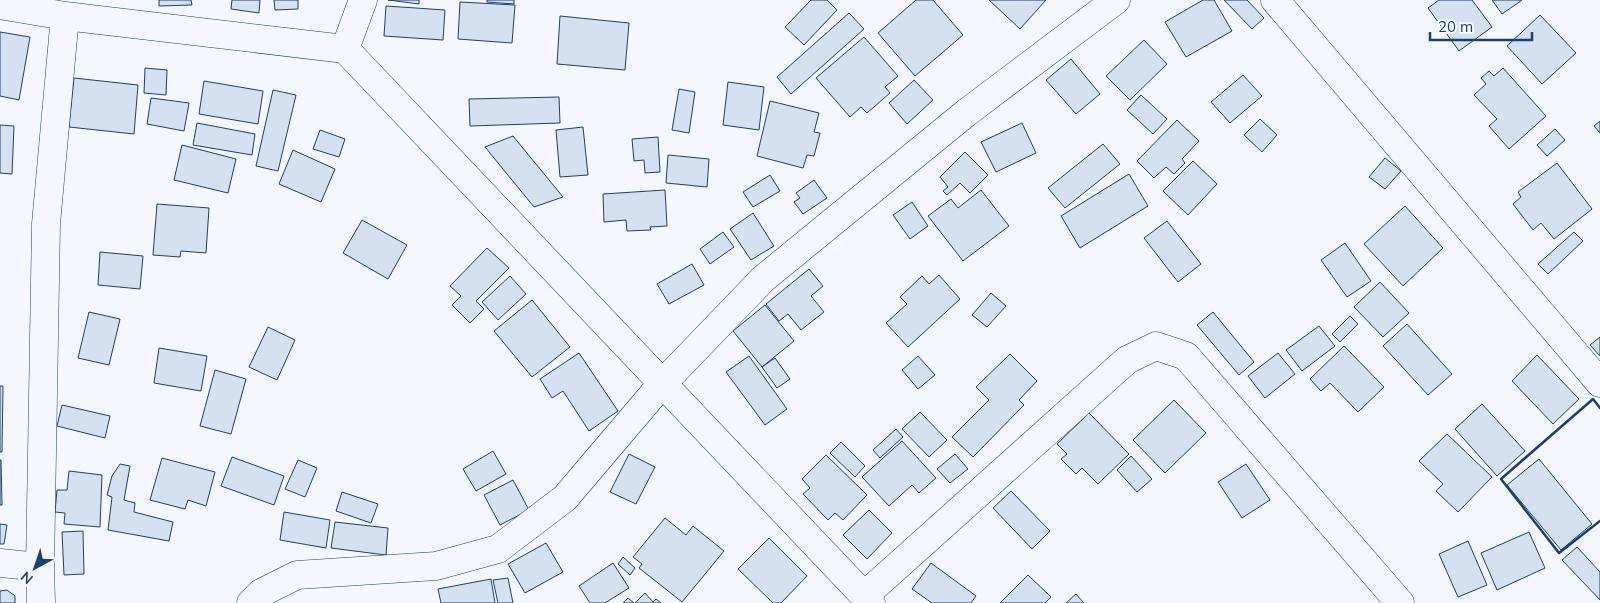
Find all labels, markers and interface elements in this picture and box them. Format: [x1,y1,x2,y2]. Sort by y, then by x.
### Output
scale bar [1430,10,1532,42]
text: 20 m [1438,17,1473,36]
north arrow [10,543,60,593]
text: N [17,568,36,588]

